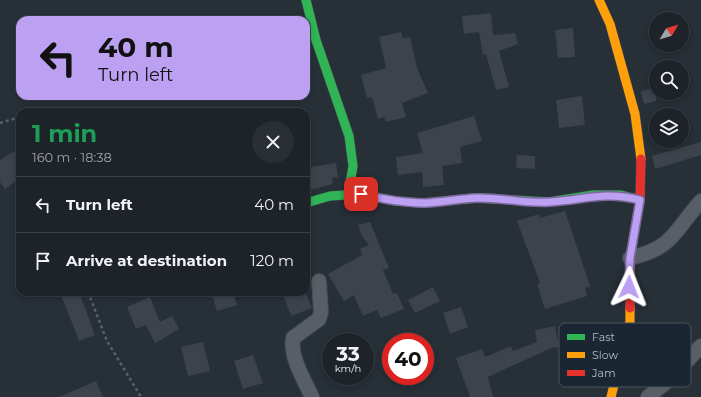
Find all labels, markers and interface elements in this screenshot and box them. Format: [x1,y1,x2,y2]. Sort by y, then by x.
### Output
north arrow [649,12,689,52]
map controls [649,12,689,148]
text: 40 m [98,30,174,64]
icon: left [32,32,84,84]
button: search [649,60,689,100]
text: Turn left [98,64,173,86]
button: layers [649,108,689,148]
text: 1 min [32,119,97,148]
button: close [252,121,294,163]
text: 160 m · 18:38 [32,149,112,165]
pin [344,177,378,211]
icon: arrive [350,183,372,205]
icon: left [32,194,54,216]
text: Turn left [66,195,133,214]
text: 40 m [254,195,294,214]
icon: arrive [32,250,54,272]
text: Arrive at destination [66,251,227,270]
text: 120 m [250,251,294,270]
position arrow [608,266,650,308]
legend [559,323,691,387]
text: Fast [592,330,616,344]
speed limit sign: 40 [382,333,434,385]
text: 33 [336,342,360,366]
text: Slow [592,348,618,362]
text: km/h [335,362,361,375]
text: Jam [591,366,616,380]

